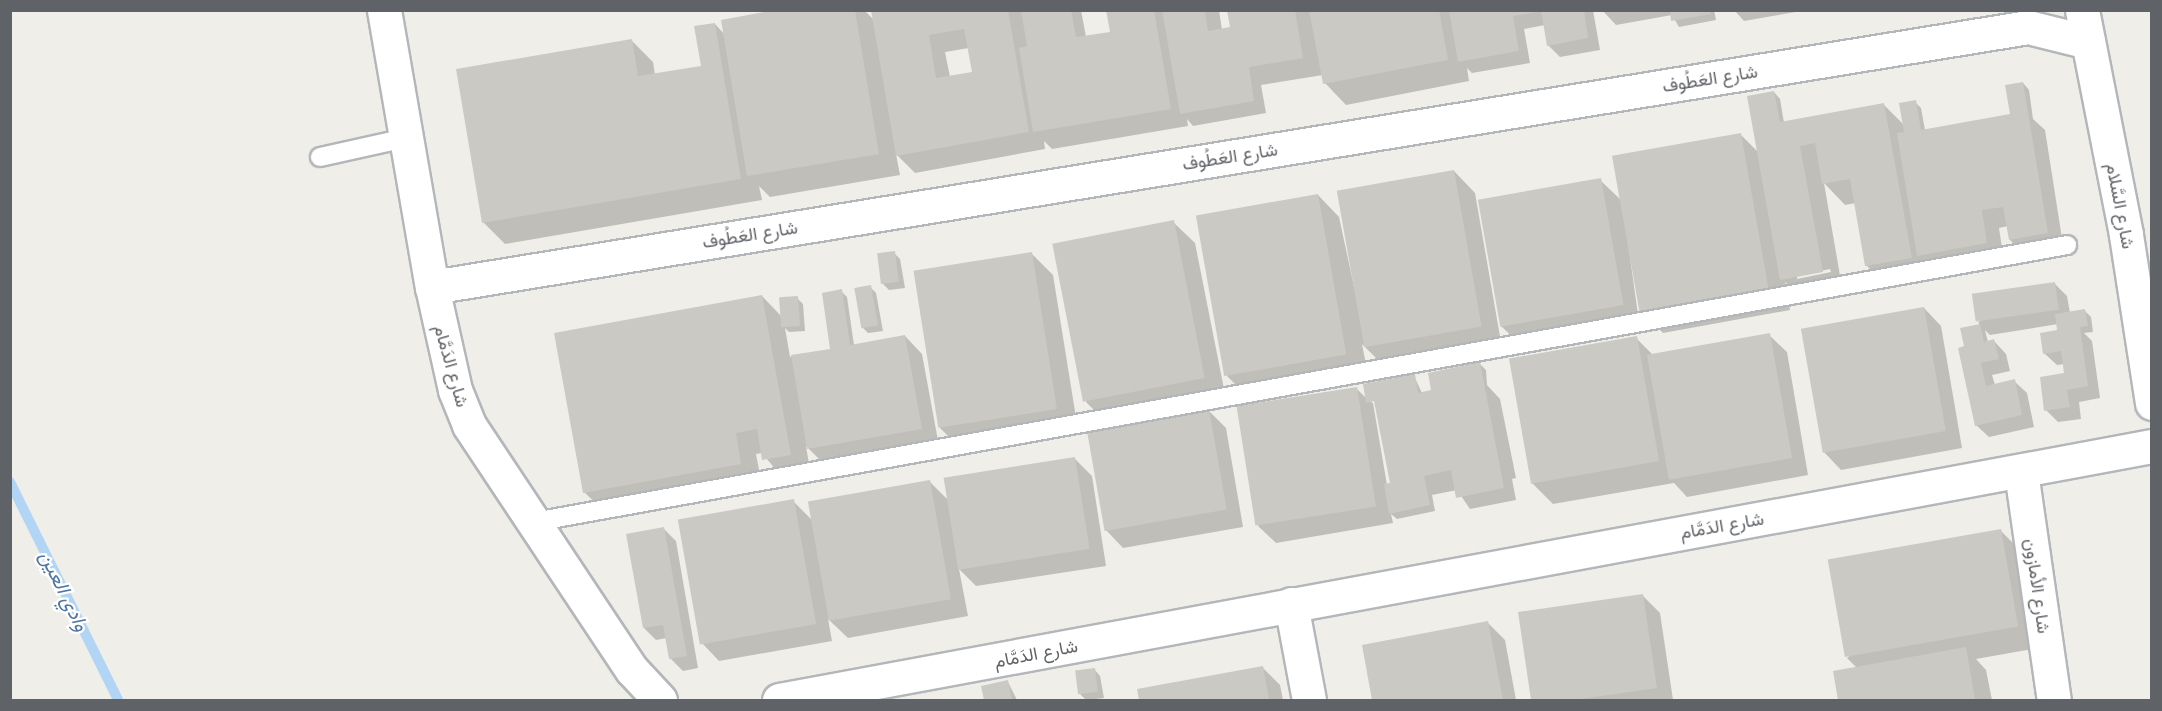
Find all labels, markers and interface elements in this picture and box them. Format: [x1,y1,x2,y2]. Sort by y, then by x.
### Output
street label: شارع العَطُوف [1661,61,1759,97]
street label: شارع العَطُوف [1181,139,1279,175]
street label: شارع السَّلام [2101,161,2139,251]
street label: شارع العَطُوف [701,217,799,253]
street label: شارع الدَمَّام [429,322,473,410]
street label: شارع الدَمَّام [1678,508,1766,544]
street label: شارع الأمازون [2020,537,2054,635]
water label: وادي العين [34,547,94,635]
street label: شارع الدَمَّام [992,635,1080,673]

